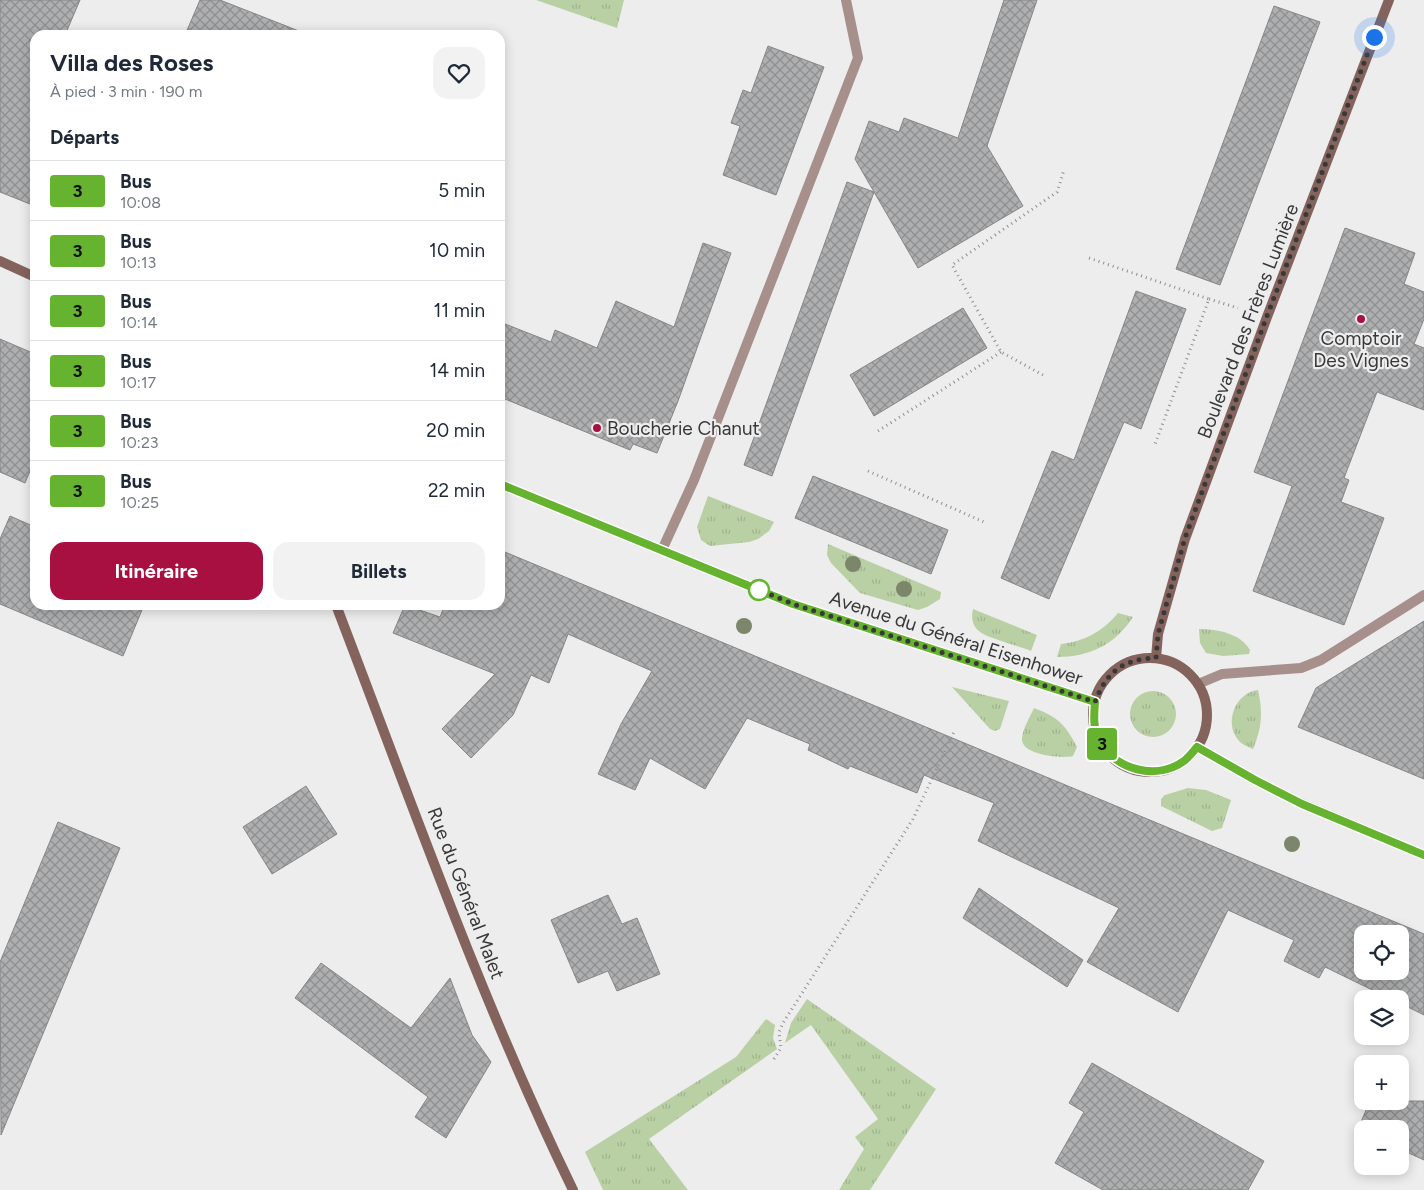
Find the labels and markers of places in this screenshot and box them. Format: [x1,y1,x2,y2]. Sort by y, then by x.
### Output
marker: Comptoir Des Vignes [1355,313,1367,325]
place label: Comptoir Des Vignes [1313,327,1409,372]
place label: Boucherie Chanut [607,417,760,440]
marker: Boucherie Chanut [591,422,603,434]
unlabelled marker [748,579,770,601]

